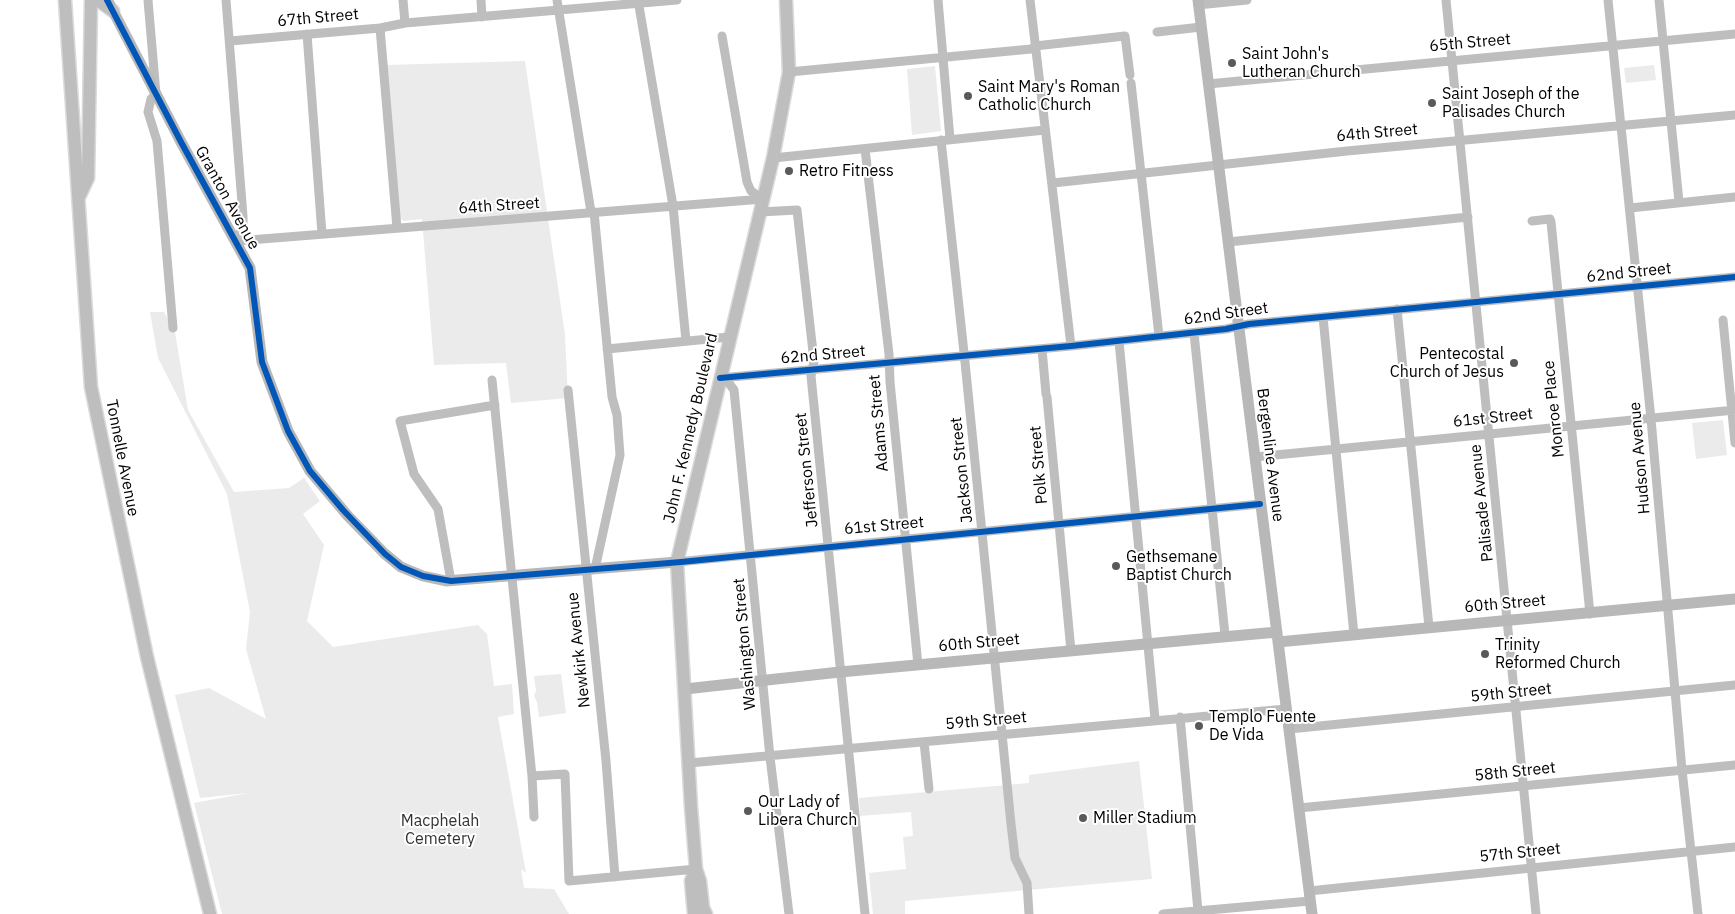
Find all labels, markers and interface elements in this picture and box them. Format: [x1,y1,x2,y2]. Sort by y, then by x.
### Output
street label: 67th Street [277,5,359,31]
street label: 65th Street [1429,30,1511,56]
place label: Saint John's Lutheran Church [1242,44,1361,82]
marker: Saint John's Lutheran Church [1226,57,1238,69]
place label: Saint Mary's Roman Catholic Church [978,77,1120,115]
place label: Saint Joseph of the Palisades Church [1442,84,1579,122]
marker: Saint Mary's Roman Catholic Church [962,90,974,102]
marker: Saint Joseph of the Palisades Church [1426,97,1438,109]
street label: 64th Street [1336,120,1418,146]
street label: Granton Avenue [191,143,263,253]
place label: Retro Fitness [799,161,894,181]
marker: Retro Fitness [783,165,795,177]
street label: 64th Street [458,194,540,218]
street label: 62nd Street [1586,259,1672,287]
street label: 62nd Street [1182,299,1270,329]
street label: John F. Kennedy Boulevard [660,331,722,525]
street label: 62nd Street [780,342,866,368]
place label: Pentecostal Church of Jesus [1390,344,1504,382]
marker: Pentecostal Church of Jesus [1508,357,1520,369]
street label: Monroe Place [1539,359,1569,459]
street label: Adams Street [865,374,893,472]
street label: Bergenline Avenue [1252,387,1288,523]
street label: Tonnelle Avenue [101,398,143,518]
street label: Hudson Avenue [1626,401,1654,515]
street label: 61st Street [1452,404,1534,432]
street label: Jefferson Street [791,412,823,528]
street label: Jackson Street [947,416,977,524]
street label: Polk Street [1026,425,1052,505]
street label: Palisade Avenue [1466,443,1498,563]
street label: 61st Street [843,513,925,539]
place label: Gethsemane Baptist Church [1126,547,1232,585]
marker: Gethsemane Baptist Church [1110,560,1122,572]
street label: Washington Street [730,577,760,711]
street label: Newkirk Avenue [563,591,595,709]
street label: 60th Street [1464,591,1546,617]
street label: 60th Street [938,630,1020,656]
place label: Trinity Reformed Church [1495,635,1621,673]
marker: Trinity Reformed Church [1479,648,1491,660]
street label: 59th Street [1469,679,1553,707]
place label: Templo Fuente De Vida [1209,707,1316,745]
street label: 59th Street [945,708,1027,734]
marker: Templo Fuente De Vida [1193,720,1205,732]
street label: 58th Street [1473,758,1557,786]
place label: Our Lady of Libera Church [758,792,857,830]
marker: Our Lady of Libera Church [742,805,754,817]
place label: Miller Stadium [1093,808,1197,828]
park label: Macphelah Cemetery [401,811,479,849]
marker: Miller Stadium [1077,812,1089,824]
street label: 57th Street [1478,839,1562,867]

